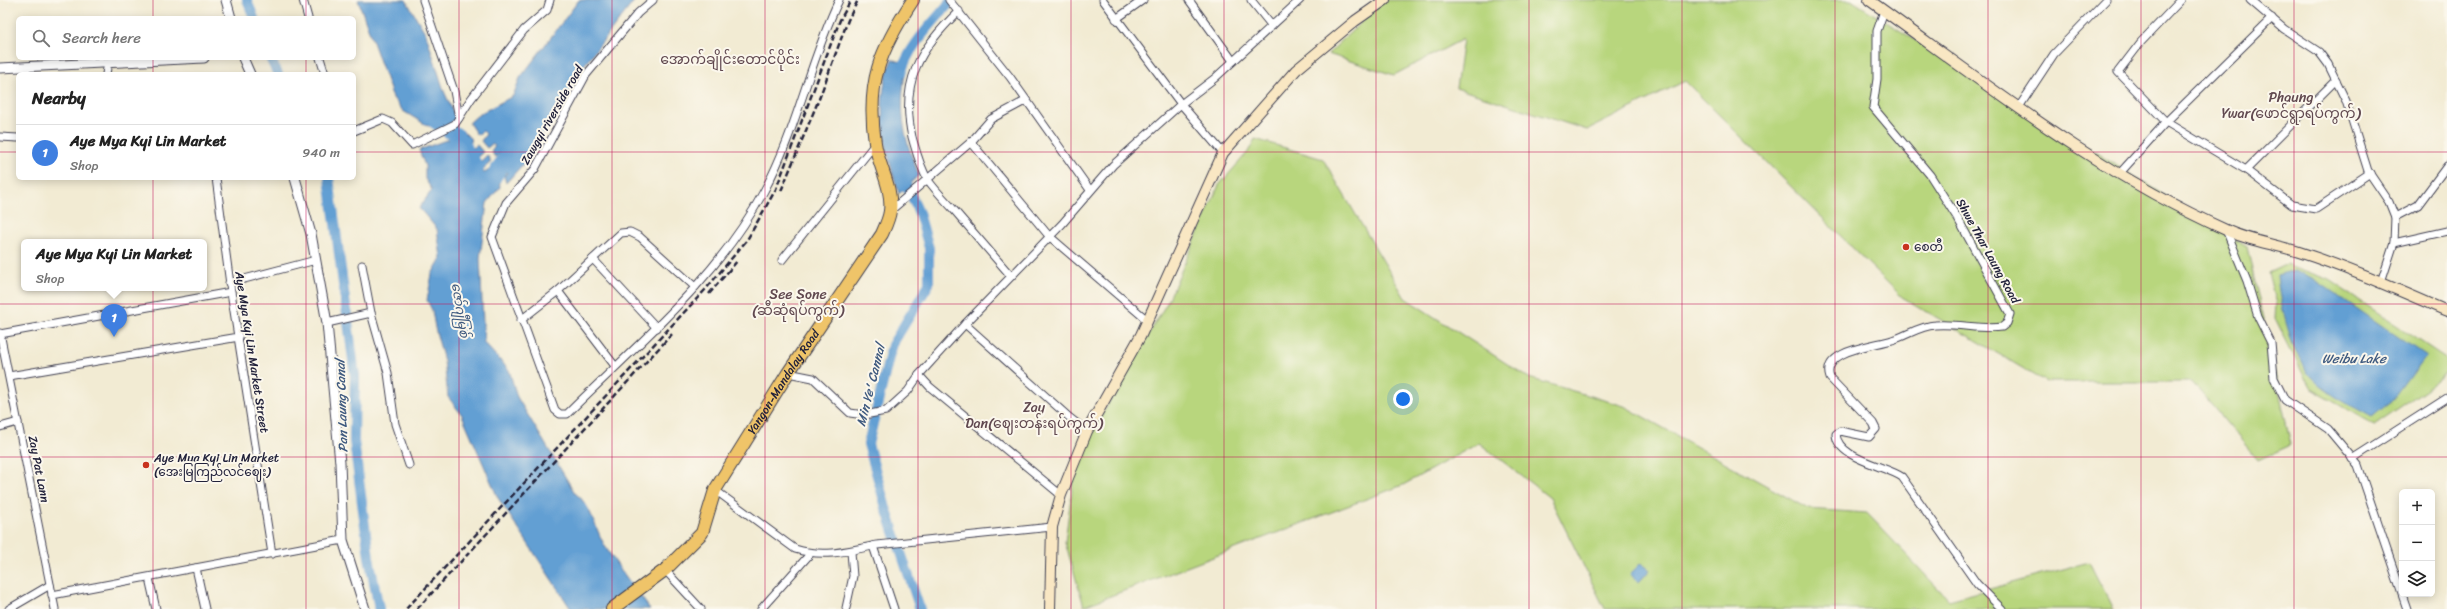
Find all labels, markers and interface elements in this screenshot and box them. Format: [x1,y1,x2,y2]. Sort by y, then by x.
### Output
search box [16,16,356,60]
text: Search here [62,25,141,51]
icon: search [30,27,52,49]
district label: အောက်ချိုင်းတောင်ပိုင်း [660,47,800,72]
street label: Zawgyi riverside road [515,60,590,169]
text: Nearby [32,83,86,113]
district label: Phaung Ywar(ဖောင်ရွာရပ်ကွက်) [2222,85,2361,126]
text: Aye Mya Kyi Lin Market [70,128,226,154]
text: 1 [42,141,48,164]
text: 940 m [302,141,340,164]
text: Shop [70,154,98,177]
street label: Shwe Thar Laung Road [1950,194,2027,309]
place label: စေတီ [1914,236,1943,258]
popup [21,239,207,291]
text: Aye Mya Kyi Lin Market [36,241,192,267]
marker: စေတီ [1901,242,1911,252]
text: Shop [36,267,64,290]
street label: Aye Mya Kyi Lin Market Street [228,269,276,434]
water label: ဇော်ဂျီမြစ် [445,281,476,341]
district label: See Sone (ဆီဆုံရပ်ကွက်) [752,282,845,323]
pin: 1 [101,304,127,337]
street label: Yangon-Mandalay Road [741,324,826,439]
water label: Min Ye' Cannal [849,338,893,429]
water label: Weibu Lake [2322,347,2387,370]
water label: Pan Laung Canal [328,356,355,453]
your location [1393,389,1413,409]
district label: Zay Dan(ဈေးတန်းရပ်ကွက်) [965,395,1104,436]
street label: Zay Pat Lann [22,434,56,505]
place label: Aye Mya Kyi Lin Market (အေးမြကြည်လင်ဈေး) [153,447,279,483]
marker: Aye Mya Kyi Lin Market (အေးမြကြည်လင်ဈေး) [141,460,151,470]
map controls [2399,489,2435,597]
button: + [2399,489,2435,525]
button: − [2399,525,2435,561]
button: layers [2399,561,2435,597]

